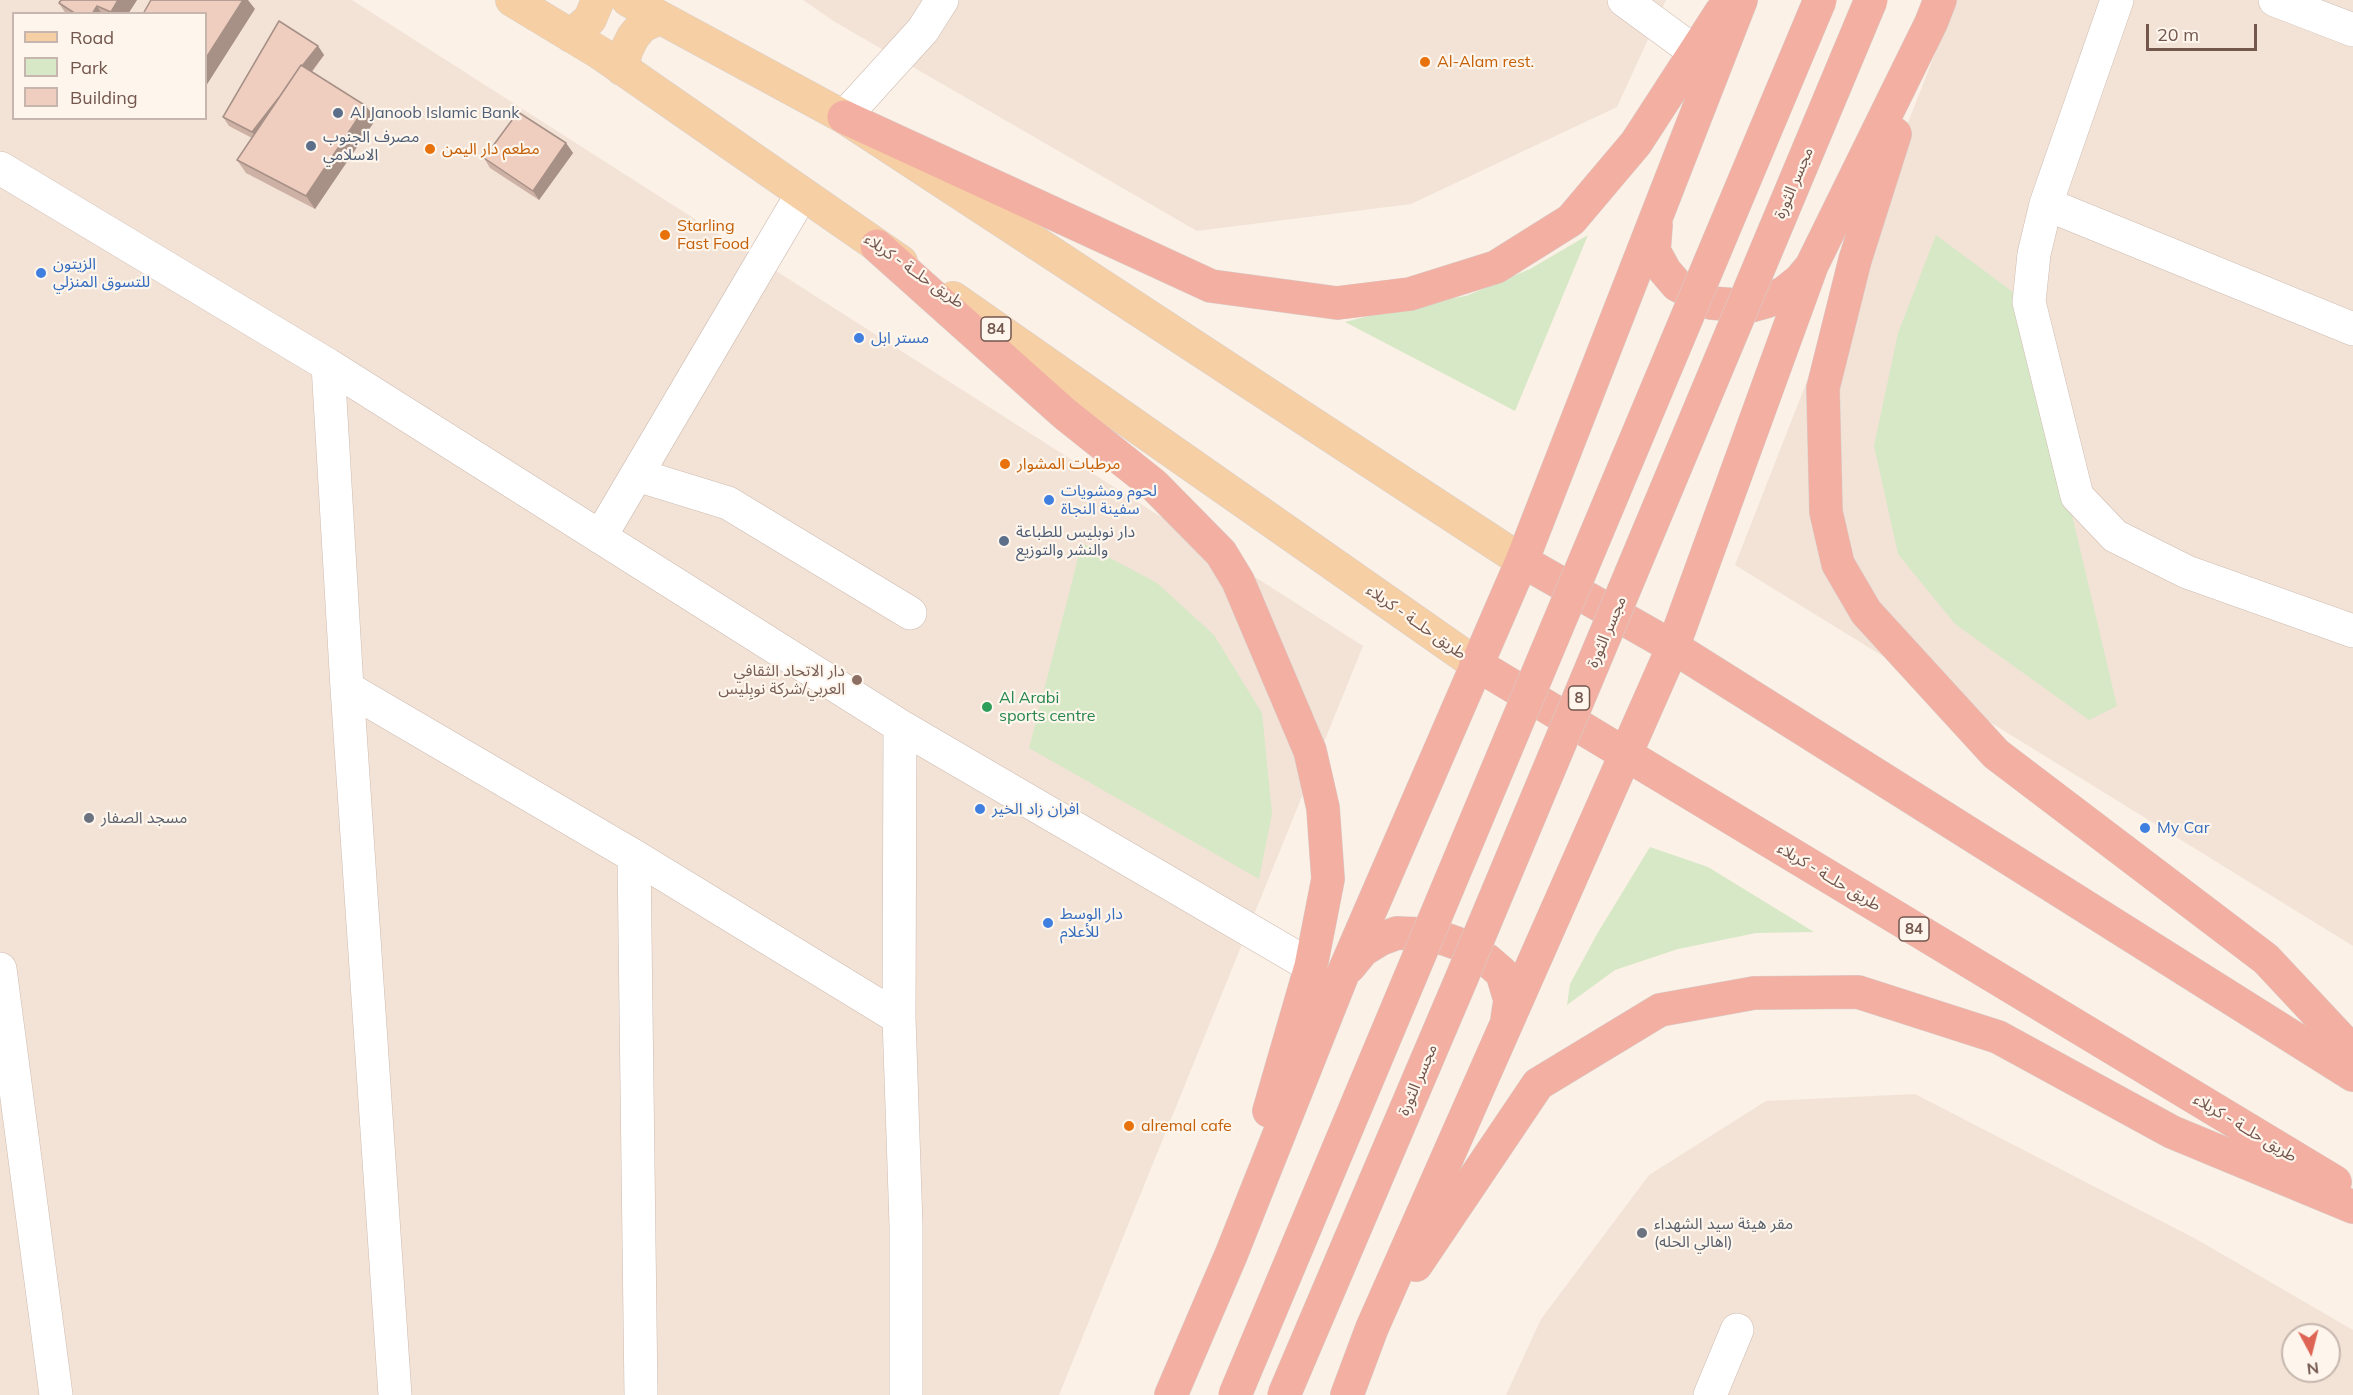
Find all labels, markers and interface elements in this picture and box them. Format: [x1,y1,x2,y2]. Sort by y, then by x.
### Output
legend [12,12,207,120]
scale bar [2149,12,2260,50]
text: 20 m [2157,23,2199,46]
text: Road [70,26,114,49]
place label: Al-Alam rest. [1437,52,1534,72]
marker: Al-Alam rest. [1418,55,1432,69]
text: Park [70,56,108,79]
text: Building [70,86,138,109]
place label: Al Janoob Islamic Bank [350,103,520,123]
marker: Al Janoob Islamic Bank [331,106,345,120]
place label: مصرف الجنوب الاسلامي [323,127,419,165]
marker: مصرف الجنوب الاسلامي [304,139,318,153]
place label: مطعم دار اليمن [442,139,540,159]
marker: مطعم دار اليمن [423,142,437,156]
street label: مجسر الثورة [1770,144,1818,222]
place label: Starling Fast Food [677,216,749,254]
marker: Starling Fast Food [658,228,672,242]
street label: طريق حلــة - كربلاء [860,229,968,313]
place label: الزيتون للتسوق المنزلي [53,254,150,292]
marker: الزيتون للتسوق المنزلي [34,266,48,280]
road number: 84 [981,317,1011,341]
place label: مستر ابل [871,328,929,348]
marker: مستر ابل [852,331,866,345]
place label: مرطبات المشوار [1017,454,1120,474]
marker: مرطبات المشوار [998,457,1012,471]
place label: لحوم ومشويات سفينة النجاة [1061,481,1157,519]
marker: لحوم ومشويات سفينة النجاة [1042,493,1056,507]
place label: دار نوبليس للطباعة والنشر والتوزيع [1016,522,1135,560]
marker: دار نوبليس للطباعة والنشر والتوزيع [997,534,1011,548]
street label: طريق حلــة - كربلاء [1362,580,1470,664]
street label: مجسر الثورة [1583,593,1631,671]
place label: دار الاتحاد الثقافي العربي/شركة نوبِليس [718,661,845,699]
marker: دار الاتحاد الثقافي العربي/شركة نوبِليس [850,673,864,687]
road number: 8 [1568,686,1590,710]
place label: Al Arabi sports centre [999,688,1095,726]
marker: Al Arabi sports centre [980,700,994,714]
place label: افران زاد الخير [992,799,1079,819]
marker: افران زاد الخير [973,802,987,816]
place label: مسجد الصفار [101,808,187,828]
marker: مسجد الصفار [82,811,96,825]
place label: My Car [2157,818,2209,838]
marker: My Car [2138,821,2152,835]
street label: طريق حلــة - كربلاء [1774,839,1884,915]
place label: دار الوسط للأعلام [1060,904,1123,942]
marker: دار الوسط للأعلام [1041,916,1055,930]
road number: 84 [1899,917,1929,941]
street label: مجسر الثورة [1394,1041,1442,1119]
street label: طريق حلــة - كربلاء [2190,1090,2300,1166]
place label: alremal cafe [1141,1116,1232,1136]
marker: alremal cafe [1122,1119,1136,1133]
place label: مقر هيئة سيد الشهداء (اهالي الحله) [1654,1214,1793,1252]
marker: مقر هيئة سيد الشهداء (اهالي الحله) [1635,1226,1649,1240]
north arrow [2281,1323,2341,1383]
text: N [2306,1358,2320,1380]

